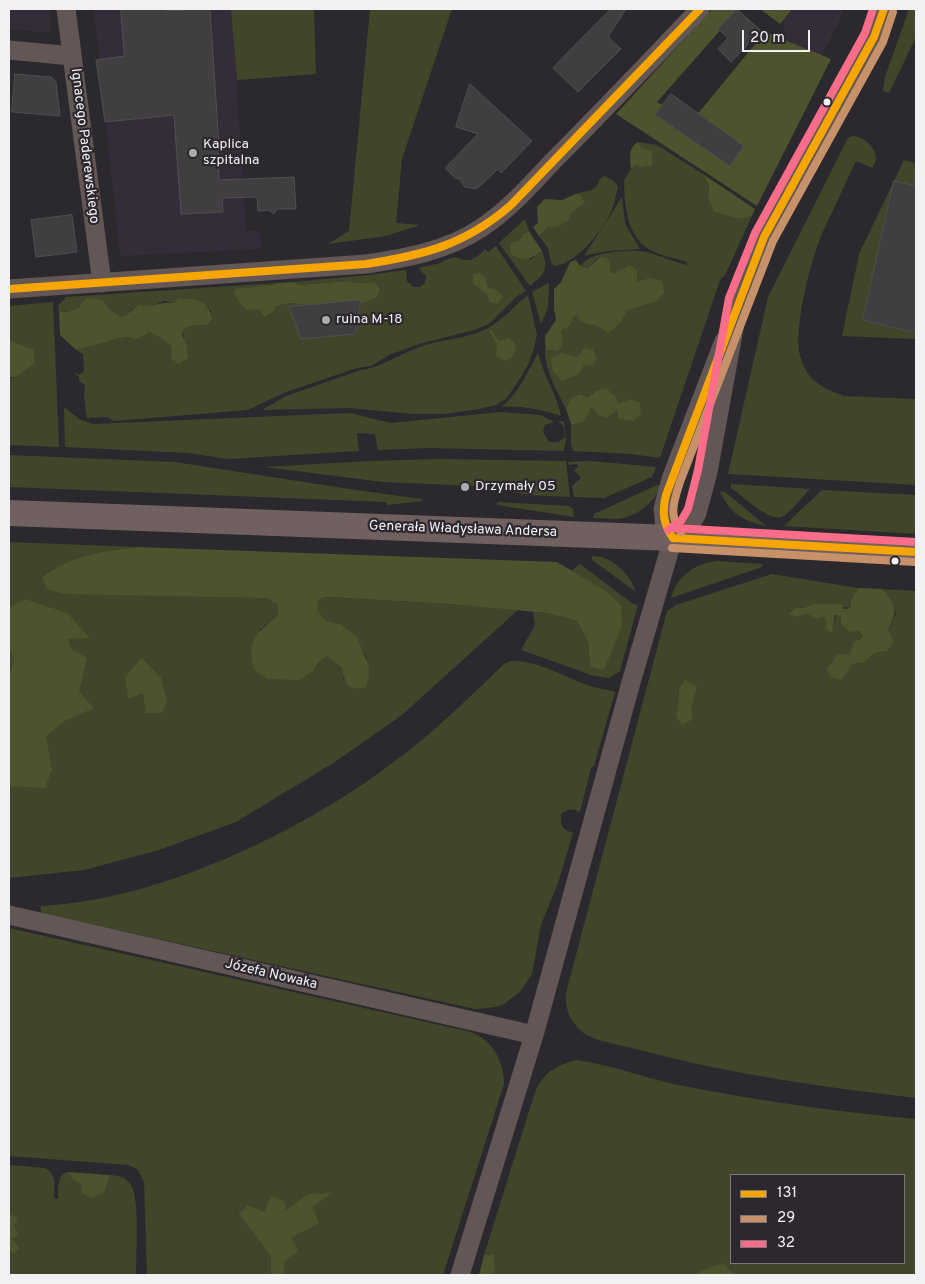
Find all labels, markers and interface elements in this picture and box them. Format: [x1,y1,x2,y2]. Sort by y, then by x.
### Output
scale bar [745,20,812,52]
text: 20 m [750,29,785,48]
street label: Ignacego Paderewskiego [66,67,102,225]
unlabelled marker [822,97,832,107]
place label: Kaplica szpitalna [203,137,259,170]
marker: Kaplica szpitalna [187,147,199,159]
place label: ruina M-18 [336,312,403,328]
marker: ruina M-18 [320,314,332,326]
place label: Drzymały 05 [475,479,556,495]
marker: Drzymały 05 [459,481,471,493]
street label: Generała Władysława Andersa [369,518,557,542]
unlabelled marker [890,556,900,566]
street label: Józefa Nowaka [223,956,319,994]
legend [730,1174,905,1264]
text: 131 [777,1184,797,1203]
text: 29 [777,1209,795,1228]
text: 32 [777,1234,795,1253]

